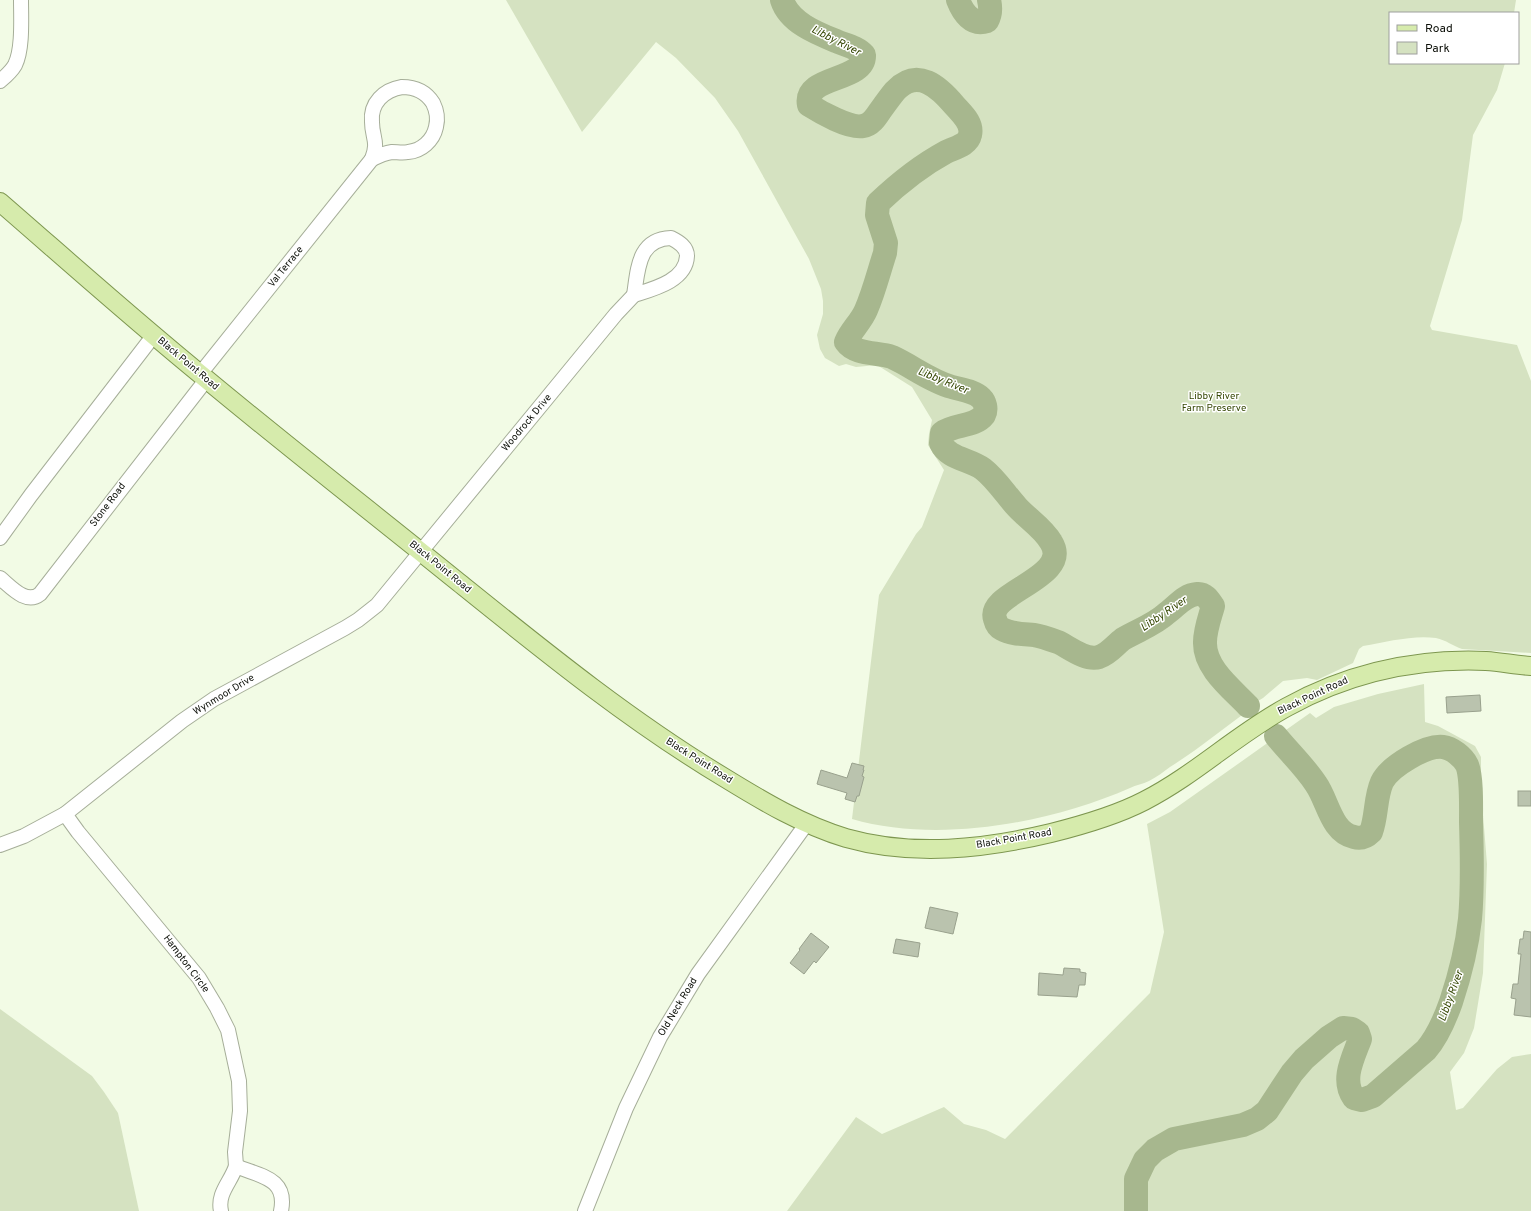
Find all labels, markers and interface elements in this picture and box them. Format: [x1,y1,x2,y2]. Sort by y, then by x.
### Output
legend [1389,12,1519,64]
text: Road [1425,21,1453,37]
water label: Libby River [809,23,864,60]
text: Park [1425,41,1450,57]
street label: Val Terrace [265,244,307,290]
street label: Black Point Road [155,334,221,394]
water label: Libby River [916,365,971,398]
park label: Libby River Farm Preserve [1182,390,1246,415]
street label: Woodrock Drive [499,392,555,454]
street label: Stone Road [87,480,129,530]
street label: Black Point Road [406,538,474,596]
water label: Libby River [1138,593,1191,635]
street label: Wynmoor Drive [191,672,257,718]
street label: Black Point Road [1276,674,1350,718]
street label: Black Point Road [663,735,735,787]
street label: Black Point Road [975,826,1053,852]
street label: Hampton Circle [160,932,212,996]
water label: Libby River [1435,968,1467,1023]
street label: Old Neck Road [655,975,701,1039]

